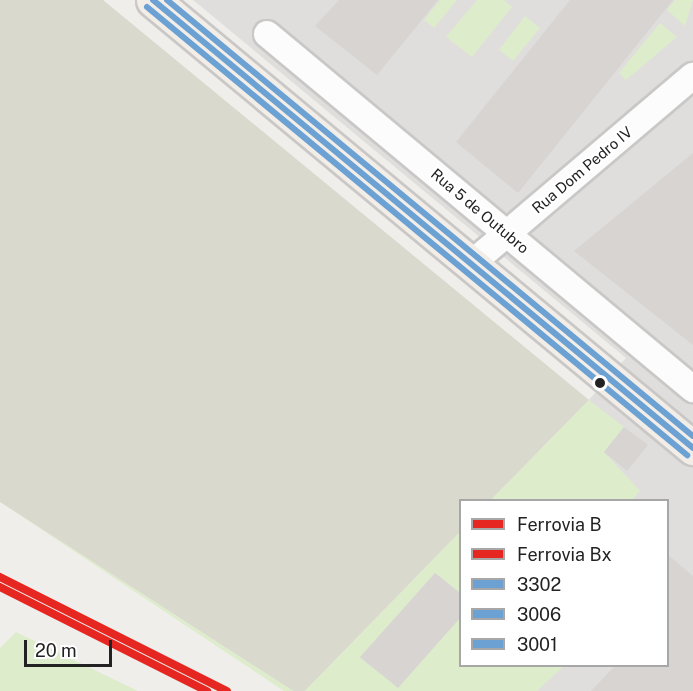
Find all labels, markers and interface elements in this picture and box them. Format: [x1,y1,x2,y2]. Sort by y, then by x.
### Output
street label: Rua Dom Pedro IV [528,123,636,217]
street label: Rua 5 de Outubro [427,165,533,257]
unlabelled marker [594,377,606,389]
legend [459,499,669,667]
text: Ferrovia B [517,514,601,535]
text: Ferrovia Bx [517,544,612,565]
text: 3302 [517,574,561,595]
text: 3006 [517,604,561,625]
scale bar [27,628,116,666]
text: 3001 [517,634,557,655]
text: 20 m [35,640,77,661]

